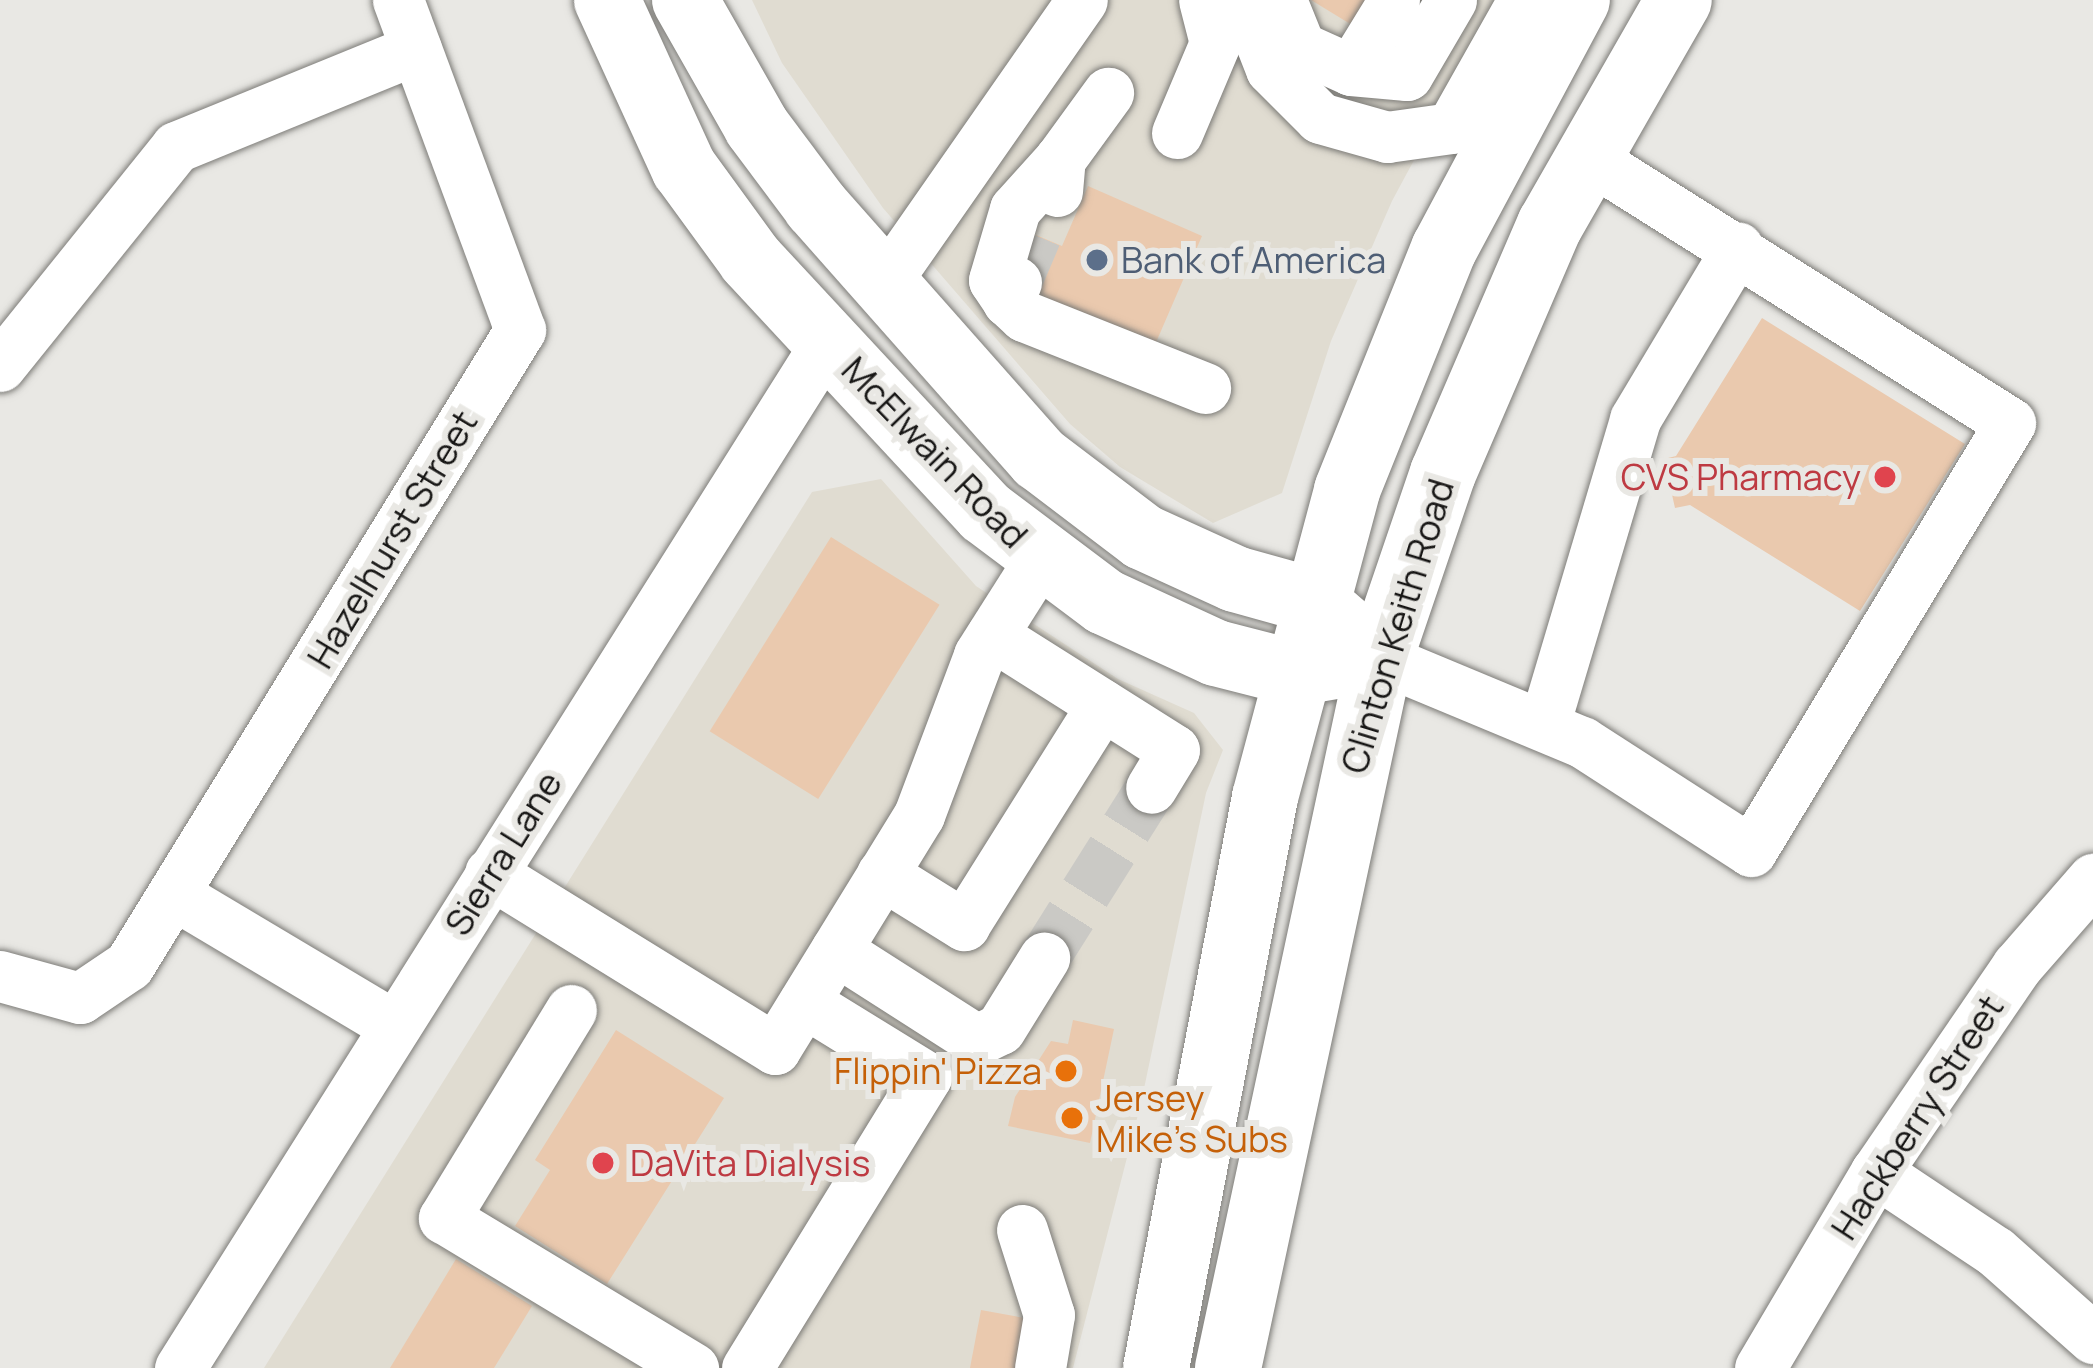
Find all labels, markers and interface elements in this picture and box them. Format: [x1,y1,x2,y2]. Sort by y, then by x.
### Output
place label: Bank of America [1121,238,1386,282]
marker: Bank of America [1084,247,1110,273]
street label: McElwain Road [833,348,1037,556]
street label: Hazelhurst Street [298,402,486,676]
place label: CVS Pharmacy [1621,455,1861,499]
marker: CVS Pharmacy [1872,464,1898,490]
street label: Clinton Keith Road [1332,474,1462,778]
street label: Sierra Lane [436,763,570,943]
street label: Hackberry Street [1822,987,2012,1247]
place label: Flippin' Pizza [834,1049,1042,1093]
marker: Flippin' Pizza [1053,1058,1079,1084]
place label: Jersey Mike's Subs [1096,1075,1288,1160]
marker: Jersey Mike's Subs [1059,1105,1085,1131]
place label: DaVita Dialysis [630,1141,870,1185]
marker: DaVita Dialysis [587,1147,619,1179]

